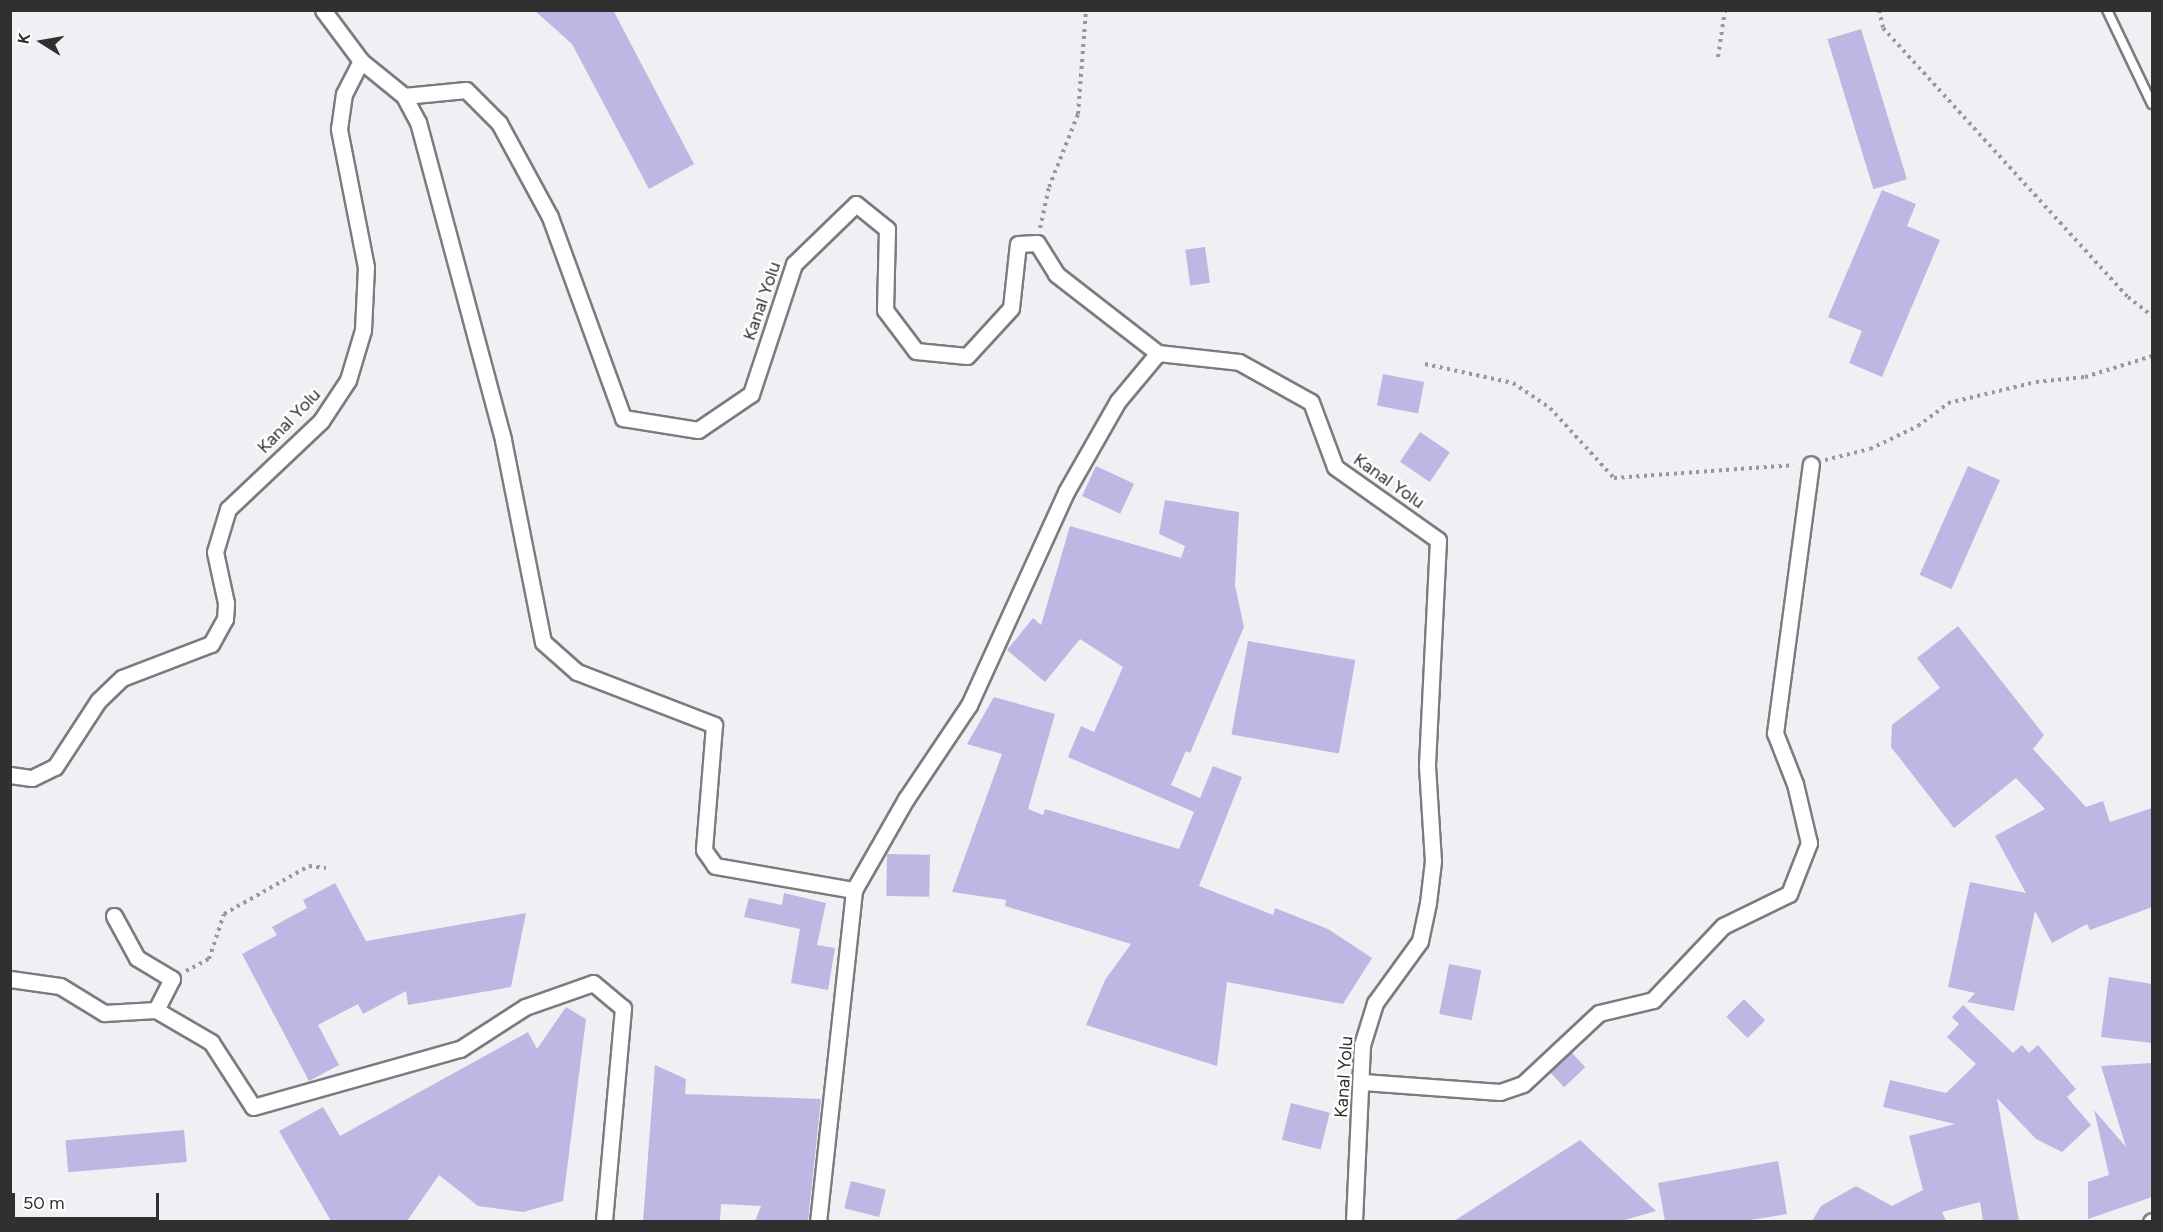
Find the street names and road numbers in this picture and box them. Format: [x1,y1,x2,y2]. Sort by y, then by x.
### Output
street label: Kanal Yolu [738,259,786,343]
street label: Kanal Yolu [253,384,325,458]
street label: Kanal Yolu [1349,449,1429,513]
street label: Kanal Yolu [1330,1035,1358,1119]

